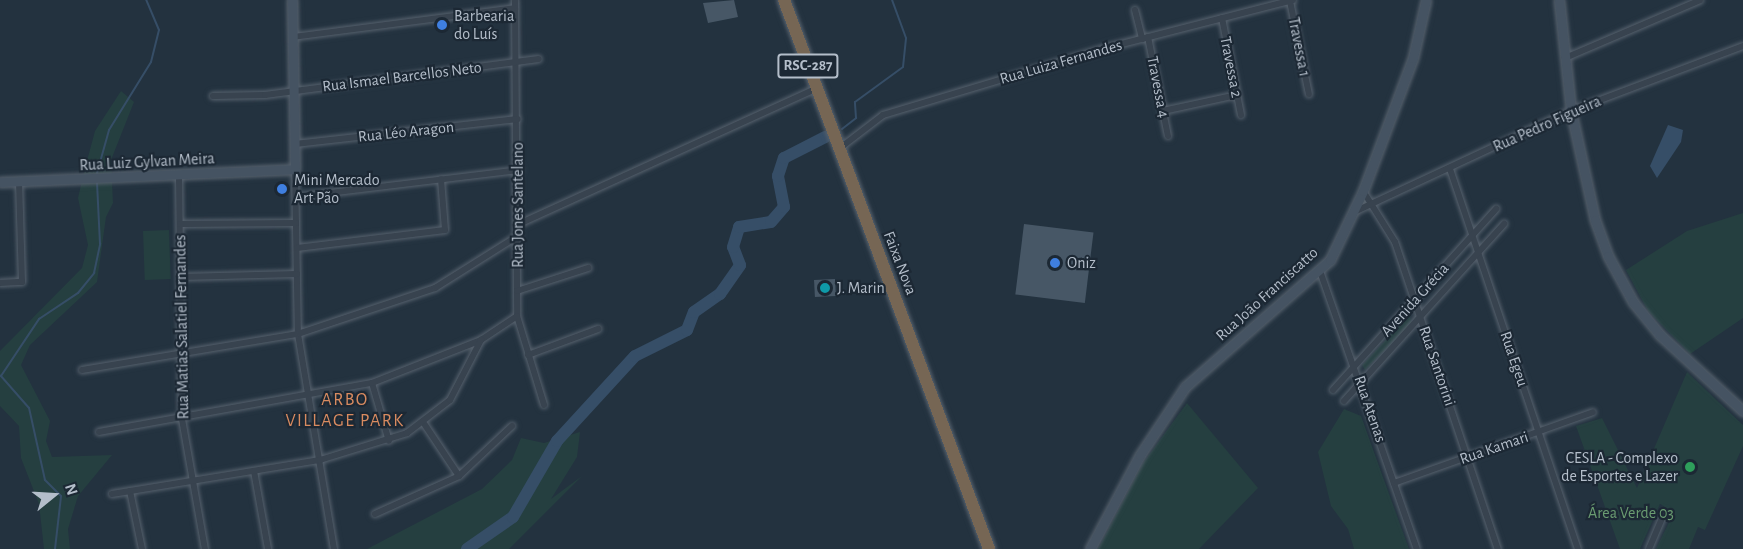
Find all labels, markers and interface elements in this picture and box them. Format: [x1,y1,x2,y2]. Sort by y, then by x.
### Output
place label: Barbearia do Luís [454,6,514,44]
street label: Travessa 1 [1284,16,1314,78]
marker: Barbearia do Luís [435,18,449,32]
street label: Rua Luiza Fernandes [998,35,1124,89]
street label: Travessa 2 [1216,35,1246,99]
road number: RSC-287 [776,54,840,78]
street label: Travessa 4 [1143,54,1173,120]
street label: Rua Ismael Barcellos Neto [321,58,483,96]
street label: Rua Pedro Figueira [1490,92,1604,156]
street label: Rua Léo Aragon [357,117,455,147]
street label: Rua Jones Santelano [508,142,528,268]
street label: Rua Luiz Gylvan Meira [79,149,215,175]
place label: Mini Mercado Art Pão [294,170,380,208]
marker: Mini Mercado Art Pão [275,182,289,196]
street label: Faixa Nova [879,228,921,298]
street label: Rua Matias Salatiel Fernandes [171,235,193,419]
street label: Rua João Franciscatto [1212,243,1322,345]
place label: Oniz [1067,253,1096,273]
marker: Oniz [1048,256,1062,270]
street label: Avenida Grécia [1377,259,1453,341]
place label: J. Marin [837,278,885,298]
marker: J. Marin [818,281,832,295]
street label: Rua Santorini [1414,324,1460,408]
street label: Rua Egeu [1496,329,1532,389]
street label: Rua Atenas [1350,373,1390,445]
district label: ARBO VILLAGE PARK [285,390,405,432]
street label: Rua Kamari [1457,427,1531,469]
place label: CESLA - Complexo de Esportes e Lazer [1561,448,1678,486]
marker: CESLA - Complexo de Esportes e Lazer [1683,460,1697,474]
north arrow [24,465,84,525]
text: N [62,482,80,497]
park label: Área Verde 03 [1588,503,1674,523]

